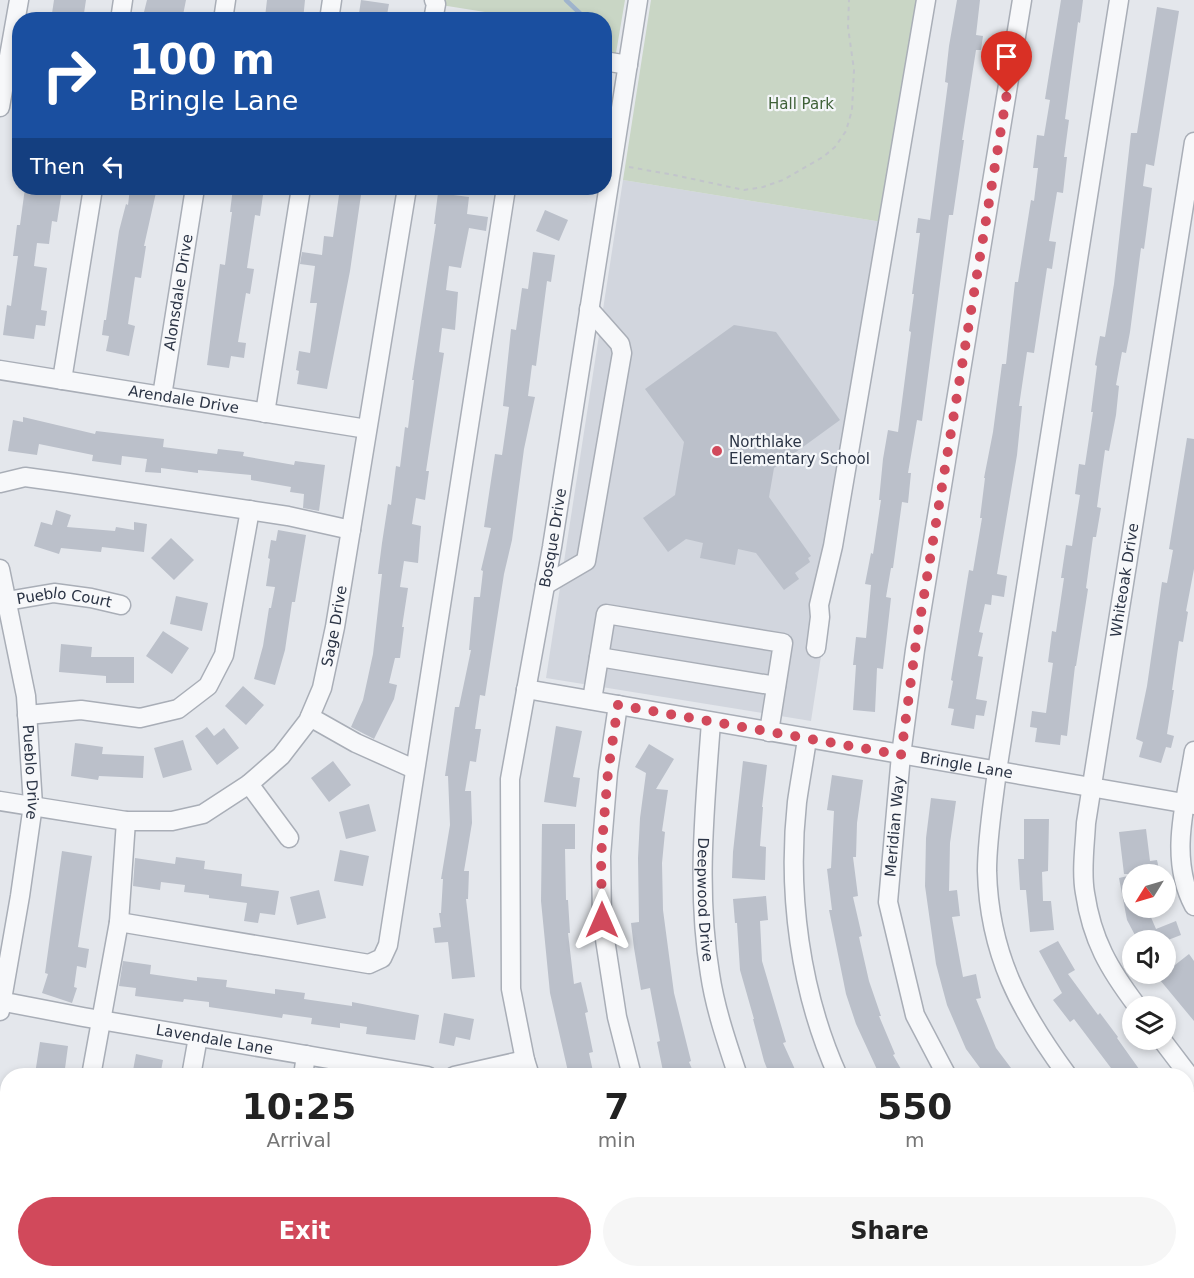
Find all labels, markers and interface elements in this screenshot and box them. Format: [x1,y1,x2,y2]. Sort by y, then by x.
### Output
pin [981,31,1032,93]
text: 100 m [129,35,275,84]
icon: right [30,36,108,114]
icon: arrive [990,40,1023,73]
text: Bringle Lane [129,85,298,116]
park label: Hall Park [768,95,834,113]
icon: left [97,150,130,183]
text: Then [30,154,85,179]
street label: Alonsdale Drive [160,233,197,352]
street label: Arendale Drive [127,382,240,417]
place label: Northlake Elementary School [729,433,870,468]
marker: Northlake Elementary School [710,444,724,458]
street label: Bosque Drive [536,487,570,589]
street label: Whiteoak Drive [1107,522,1142,639]
street label: Pueblo Court [15,584,114,612]
street label: Sage Drive [318,584,351,668]
street label: Pueblo Drive [19,724,42,821]
street label: Bringle Lane [918,749,1014,782]
street label: Meridian Way [881,775,908,878]
street label: Deepwood Drive [694,837,717,963]
north arrow [1122,864,1176,918]
map controls [1122,864,1176,1050]
position arrow [570,888,634,952]
button: sound [1122,930,1176,984]
button: layers [1122,996,1176,1050]
street label: Lavendale Lane [155,1021,274,1058]
text: 10:25 [242,1086,356,1127]
text: 7 [604,1086,629,1127]
text: 550 [877,1086,952,1127]
text: Arrival [266,1128,331,1152]
text: min [598,1128,636,1152]
text: m [905,1128,925,1152]
button: Exit [18,1197,591,1266]
button: Share [603,1197,1176,1266]

